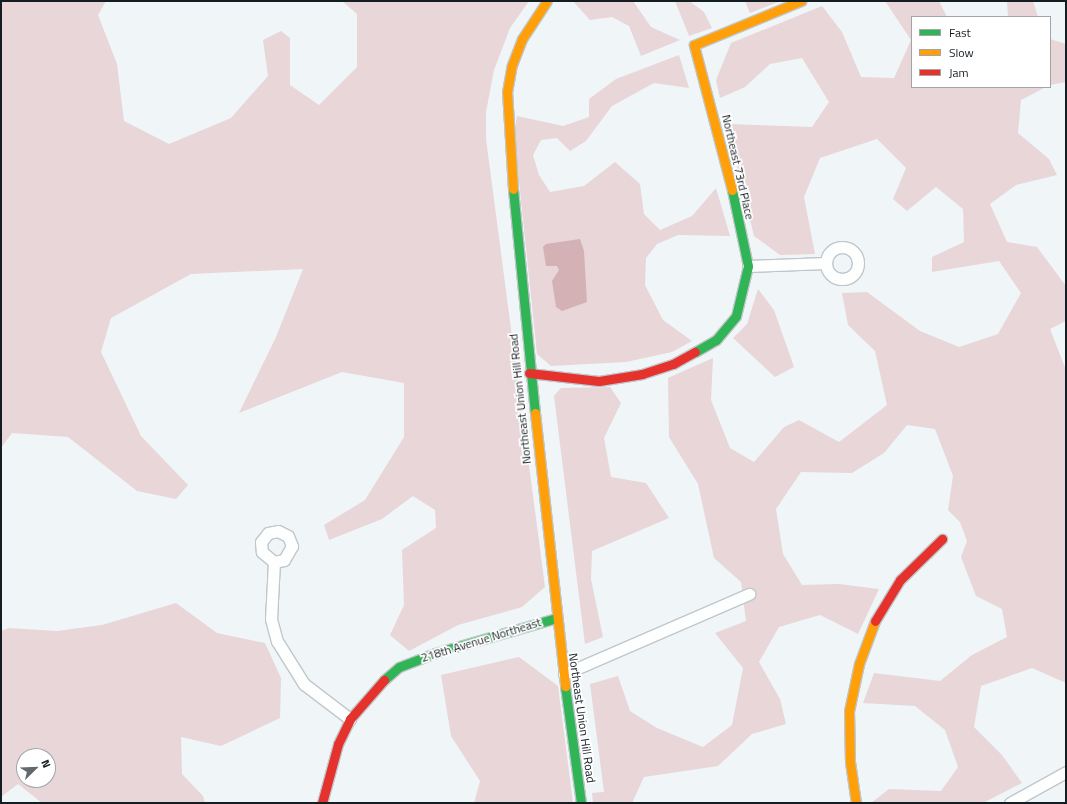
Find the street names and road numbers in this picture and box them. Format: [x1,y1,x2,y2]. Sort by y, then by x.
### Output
street label: Northeast 73rd Place [719,113,757,221]
street label: Northeast Union Hill Road [506,333,534,465]
street label: 218th Avenue Northeast [419,615,543,665]
street label: Northeast Union Hill Road [566,652,598,784]

